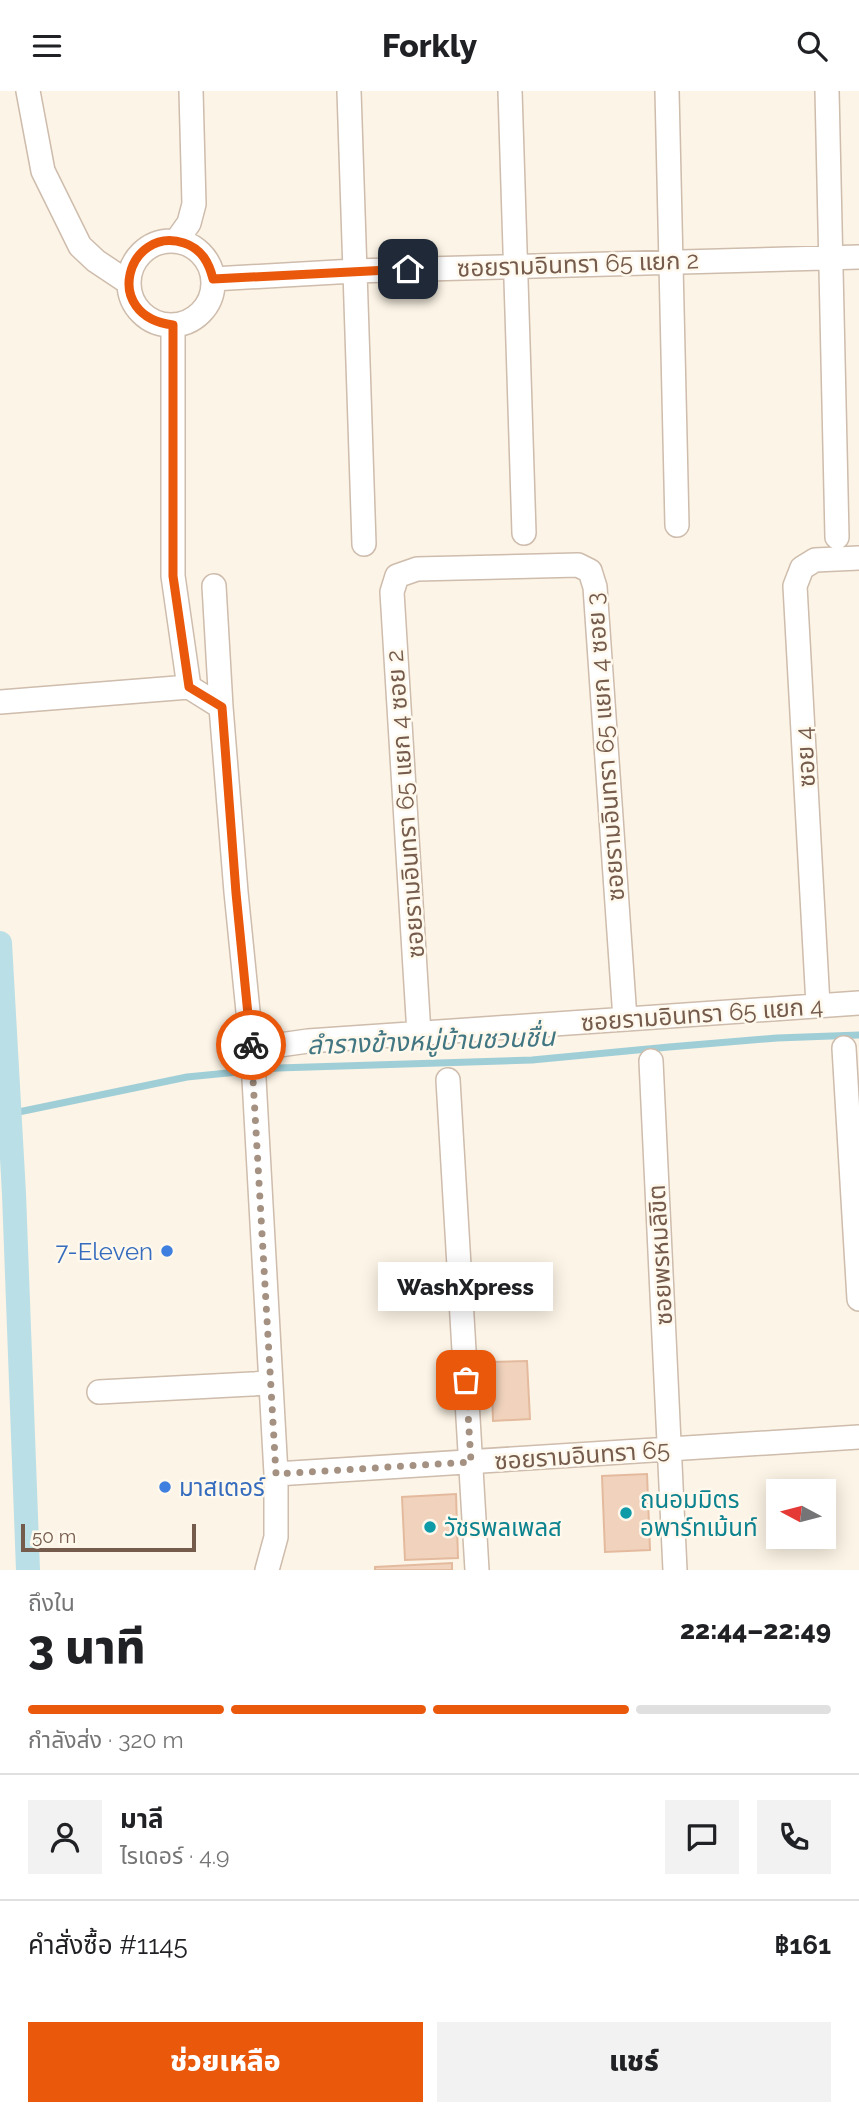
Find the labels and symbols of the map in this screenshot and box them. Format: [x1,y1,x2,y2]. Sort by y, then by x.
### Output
pin [378,239,438,299]
street label: ซอยรามอินทรา 65 แยก 2 [457,245,699,283]
street label: ซอยรามอินทรา 65 แยก 4 ซอย 3 [580,592,630,902]
street label: ซอยรามอินทรา 65 แยก 4 ซอย 2 [380,649,430,959]
street label: ซอย 4 [789,726,821,788]
street label: ซอยรามอินทรา 65 แยก 4 [580,991,824,1037]
courier [216,1010,286,1080]
water label: ลำรางข้างหมู่บ้านชวนชื่น [306,1019,558,1061]
street label: ซอยพรหมลิขิต [642,1184,678,1326]
place label: 7-Eleven [55,1237,153,1266]
marker: 7-Eleven [159,1243,175,1259]
callout: WashXpress [378,1261,554,1310]
pin [436,1350,496,1410]
street label: ซอยรามอินทรา 65 [493,1434,671,1476]
place label: มาสเตอร์ [179,1473,266,1502]
marker: มาสเตอร์ [157,1479,173,1495]
north arrow [766,1479,836,1549]
place label: ถนอมมิตร อพาร์ทเม้นท์ [640,1485,758,1542]
marker: ถนอมมิตร อพาร์ทเม้นท์ [618,1505,634,1521]
place label: วัชรพลเพลส [444,1513,562,1542]
marker: วัชรพลเพลส [422,1519,438,1535]
scale bar [21,1521,196,1553]

